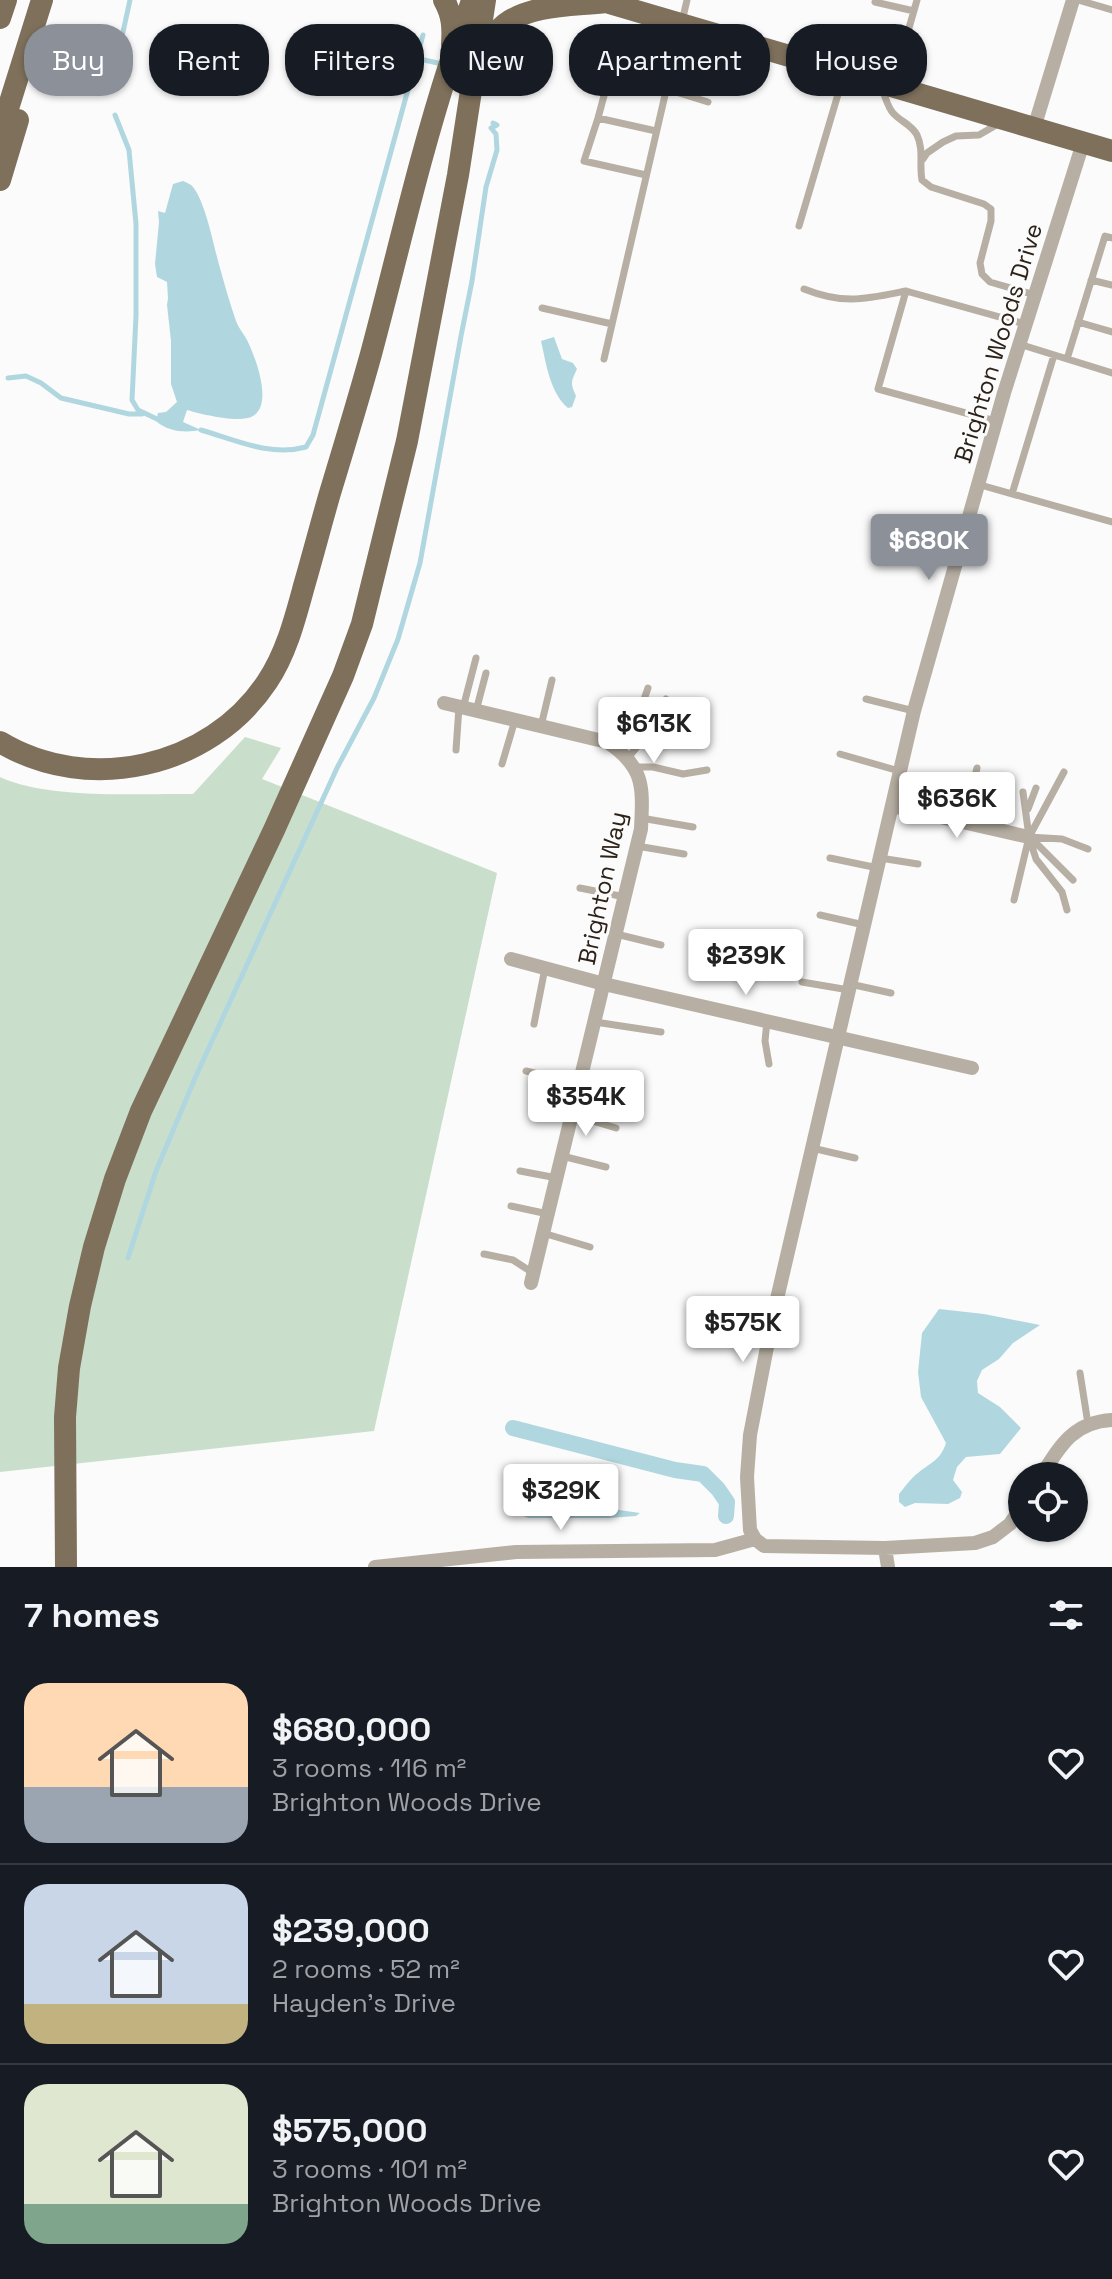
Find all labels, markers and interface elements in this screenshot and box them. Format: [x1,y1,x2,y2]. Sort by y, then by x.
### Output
chip: Buy [24,24,133,96]
chip: Rent [149,24,269,96]
chip: Filters [285,24,424,96]
chip: New [440,24,553,96]
chip: Apartment [569,24,770,96]
chip: House [786,24,927,96]
street label: Brighton Woods Drive [947,219,1049,467]
pin: $680K [873,514,985,582]
text: $680K [889,523,969,557]
pin: $613K [598,697,710,765]
text: $613K [616,706,692,740]
pin: $636K [901,772,1013,840]
text: $636K [917,781,997,815]
street label: Brighton Way [571,809,633,967]
pin: $239K [690,929,802,997]
text: $239K [706,938,786,972]
pin: $354K [530,1070,642,1138]
text: $354K [546,1079,626,1113]
pin: $575K [687,1296,799,1364]
text: $575K [704,1305,782,1339]
map controls [1008,1462,1088,1542]
button: locate [1008,1462,1088,1542]
pin: $329K [505,1464,617,1532]
text: $329K [521,1473,601,1507]
icon: filters [1044,1593,1088,1637]
text: 7 homes [24,1594,160,1637]
text: $680,000 [272,1708,431,1751]
icon: home [88,1715,184,1811]
icon: heart [1044,1741,1088,1785]
text: 3 rooms · 116 m² [272,1751,466,1785]
text: Brighton Woods Drive [272,1785,542,1819]
text: $239,000 [272,1909,430,1952]
icon: home [88,1916,184,2012]
icon: heart [1044,1942,1088,1986]
text: 2 rooms · 52 m² [272,1952,460,1986]
text: Hayden's Drive [272,1986,456,2020]
text: $575,000 [272,2109,428,2152]
icon: home [88,2116,184,2212]
icon: heart [1044,2142,1088,2186]
text: 3 rooms · 101 m² [272,2152,467,2186]
text: Brighton Woods Drive [272,2186,542,2220]

